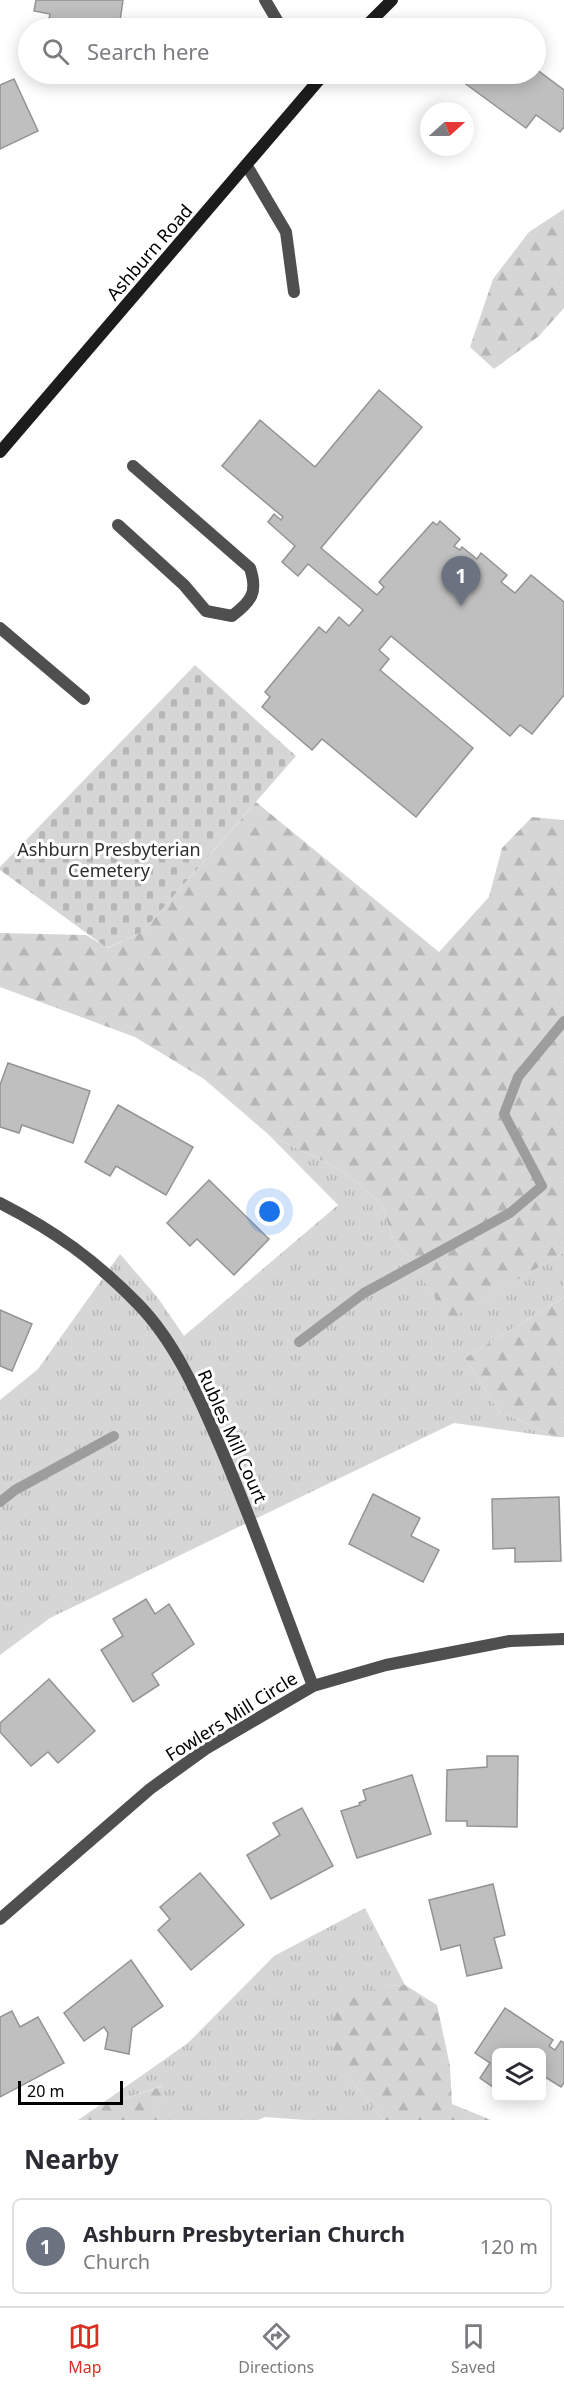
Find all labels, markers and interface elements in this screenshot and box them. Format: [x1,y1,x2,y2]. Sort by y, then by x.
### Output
search box [18,18,546,84]
icon: search [39,35,72,68]
text: Search here [87,36,209,66]
north arrow [420,102,474,156]
street label: Ashburn Road [101,199,197,305]
pin: 1 [442,556,480,606]
park label: Ashburn Presbyterian Cemetery [17,837,201,882]
your location [255,1197,284,1226]
street label: Rubles Mill Court [193,1365,273,1507]
street label: Fowlers Mill Circle [161,1666,301,1766]
map controls [492,2048,546,2102]
button: layers [492,2048,546,2102]
scale bar [18,2078,123,2106]
text: 20 m [27,2080,64,2102]
text: Nearby [24,2141,119,2177]
text: Ashburn Presbyterian Church [83,2218,405,2248]
text: 1 [40,2233,51,2260]
text: 120 m [480,2233,538,2260]
text: Church [83,2248,150,2275]
tab: Map [68,2320,102,2378]
tab: Directions [238,2320,314,2378]
tab: Saved [451,2320,496,2378]

